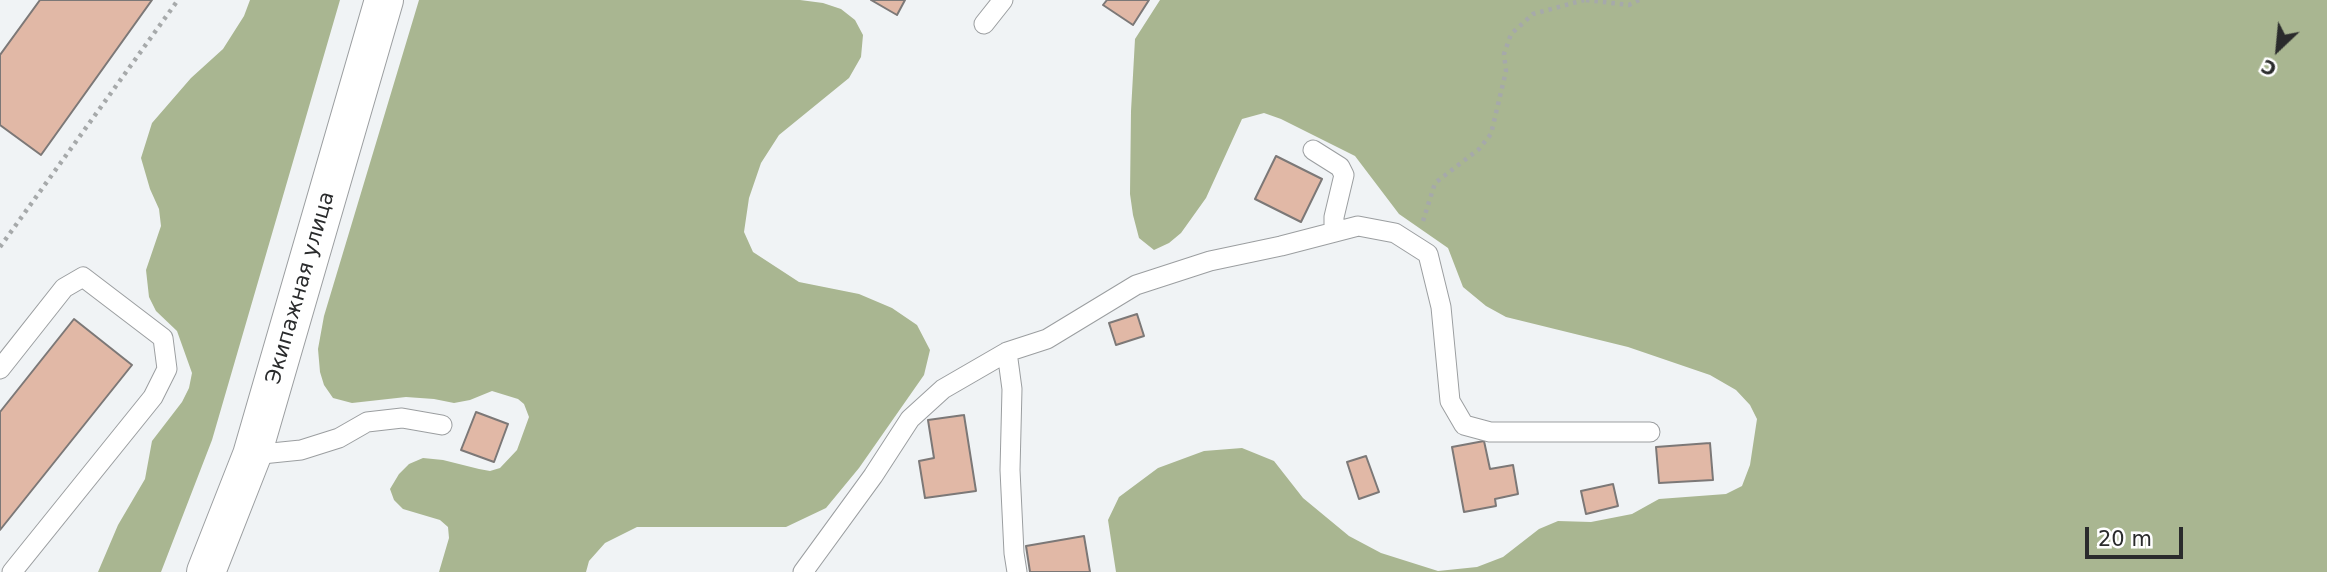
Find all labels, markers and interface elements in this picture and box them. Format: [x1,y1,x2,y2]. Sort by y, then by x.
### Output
north arrow [2243,14,2313,84]
text: С [2258,55,2280,81]
street label: Экипажная улица [261,189,341,387]
scale bar [2089,512,2187,556]
text: 20 m [2098,527,2152,551]

